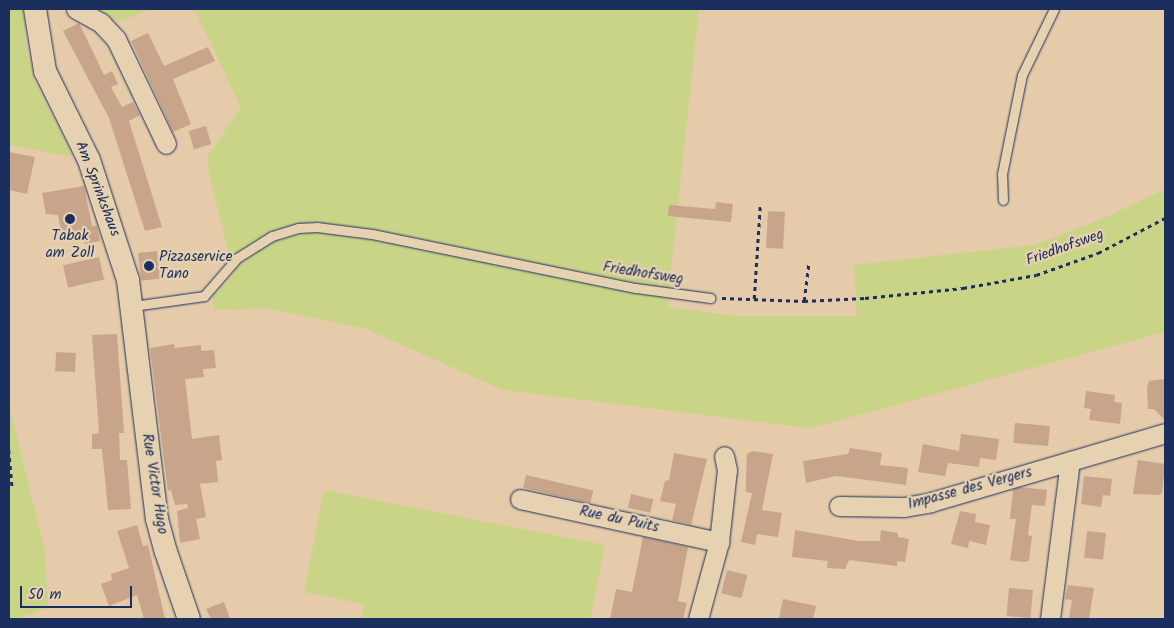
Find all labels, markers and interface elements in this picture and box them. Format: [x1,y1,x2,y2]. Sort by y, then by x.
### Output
street label: Am Sprinkshaus [71,139,123,239]
marker: Tabak am Zoll [64,213,76,225]
street label: Friedhofsweg [1024,226,1106,270]
place label: Tabak am Zoll [46,227,94,262]
place label: Pizzaservice Tano [159,248,232,283]
street label: Friedhofsweg [601,259,685,289]
marker: Pizzaservice Tano [143,260,155,272]
street label: Rue Victor Hugo [137,432,171,536]
street label: Impasse des Vergers [906,464,1034,514]
street label: Rue du Puits [578,503,660,537]
scale bar [22,576,135,608]
text: 50 m [28,583,62,607]

